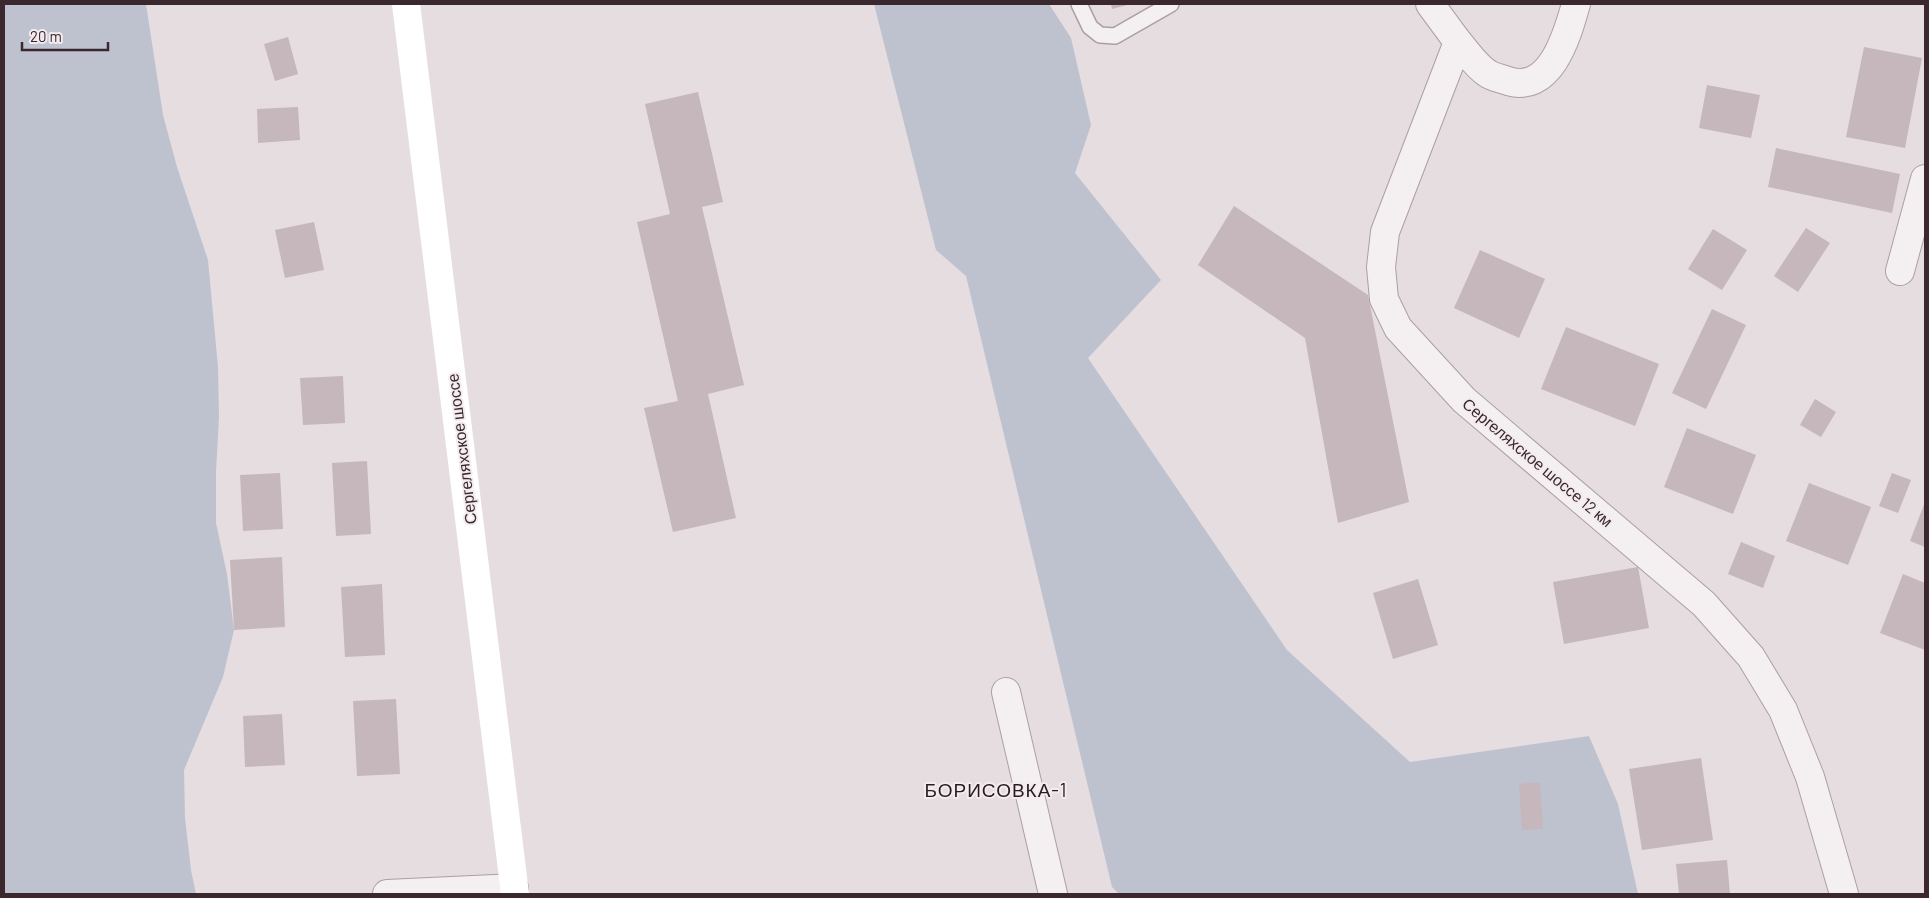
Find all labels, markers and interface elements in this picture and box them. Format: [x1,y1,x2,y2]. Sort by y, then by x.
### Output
scale bar [22,20,109,52]
text: 20 m [30,27,62,45]
street label: Сергеляхское шоссе [442,372,480,526]
street label: Сергеляхское шоссе 12 км [1459,394,1617,530]
district label: БОРИСОВКА-1 [925,778,1068,801]

